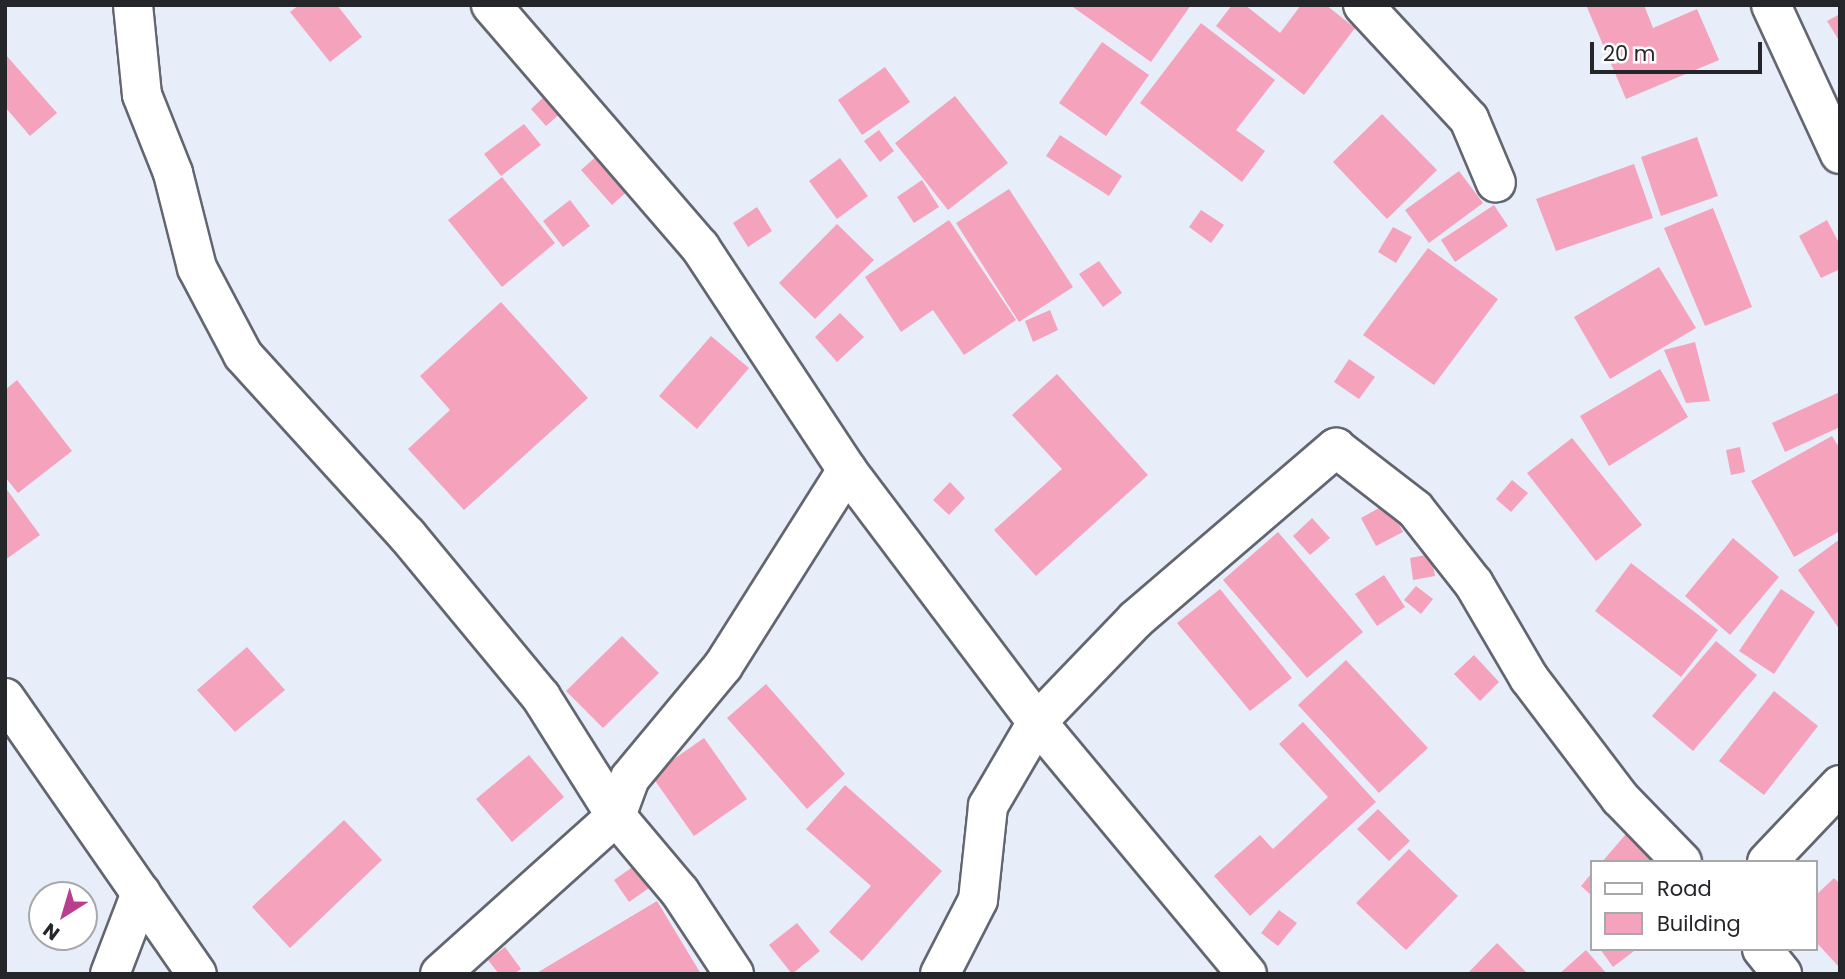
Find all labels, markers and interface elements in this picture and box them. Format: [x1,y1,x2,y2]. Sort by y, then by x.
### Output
scale bar [1593,28,1764,72]
text: 20 m [1603,39,1656,68]
legend [1590,860,1817,951]
text: Road [1657,874,1712,903]
north arrow [28,881,98,951]
text: Building [1657,909,1741,938]
text: N [37,916,65,947]

